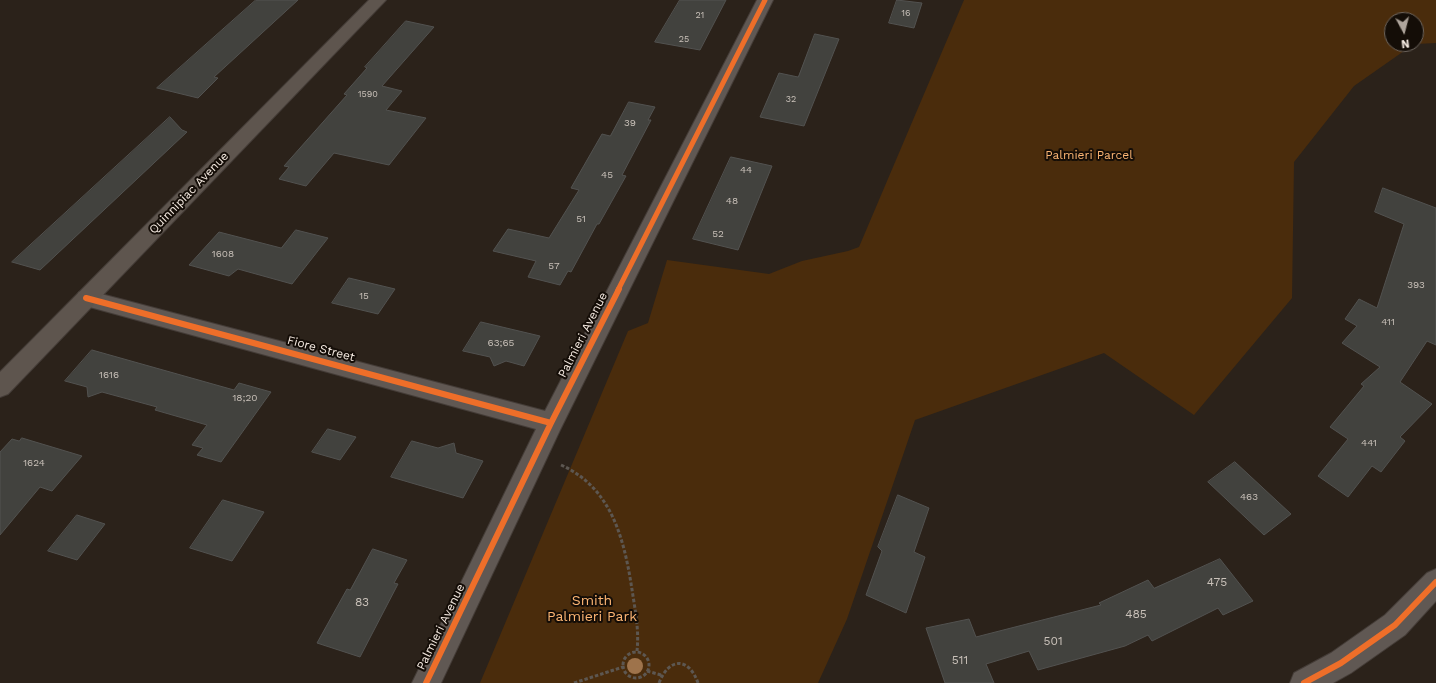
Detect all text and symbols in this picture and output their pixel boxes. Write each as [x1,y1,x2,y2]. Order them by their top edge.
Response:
house number: 16 [902,8,910,18]
house number: 21 [696,10,704,20]
north arrow [1384,12,1424,52]
house number: 25 [679,34,689,44]
text: N [1401,36,1410,50]
house number: 1590 [358,89,378,99]
house number: 32 [786,94,796,104]
house number: 39 [624,117,636,129]
park label: Palmieri Parcel [1045,148,1133,162]
street label: Quinnipiac Avenue [146,149,232,237]
house number: 44 [740,164,752,176]
house number: 45 [601,169,613,181]
house number: 48 [726,195,738,207]
house number: 51 [576,213,586,225]
house number: 52 [712,228,724,240]
house number: 1608 [212,248,234,260]
house number: 57 [548,260,560,272]
house number: 393 [1407,279,1425,291]
house number: 15 [359,290,369,302]
street label: Palmieri Avenue [555,290,611,380]
house number: 411 [1381,316,1395,328]
street label: Fiore Street [286,333,356,365]
house number: 63;65 [488,337,514,349]
house number: 1616 [99,369,119,381]
house number: 18;20 [232,392,258,404]
house number: 441 [1361,437,1377,449]
house number: 1624 [23,457,45,469]
house number: 463 [1240,491,1258,503]
house number: 475 [1207,575,1227,589]
street label: Palmieri Avenue [414,582,468,672]
park label: Smith Palmieri Park [547,593,637,626]
house number: 83 [355,595,369,609]
house number: 485 [1125,607,1147,621]
house number: 501 [1043,634,1063,648]
house number: 511 [952,653,968,667]

